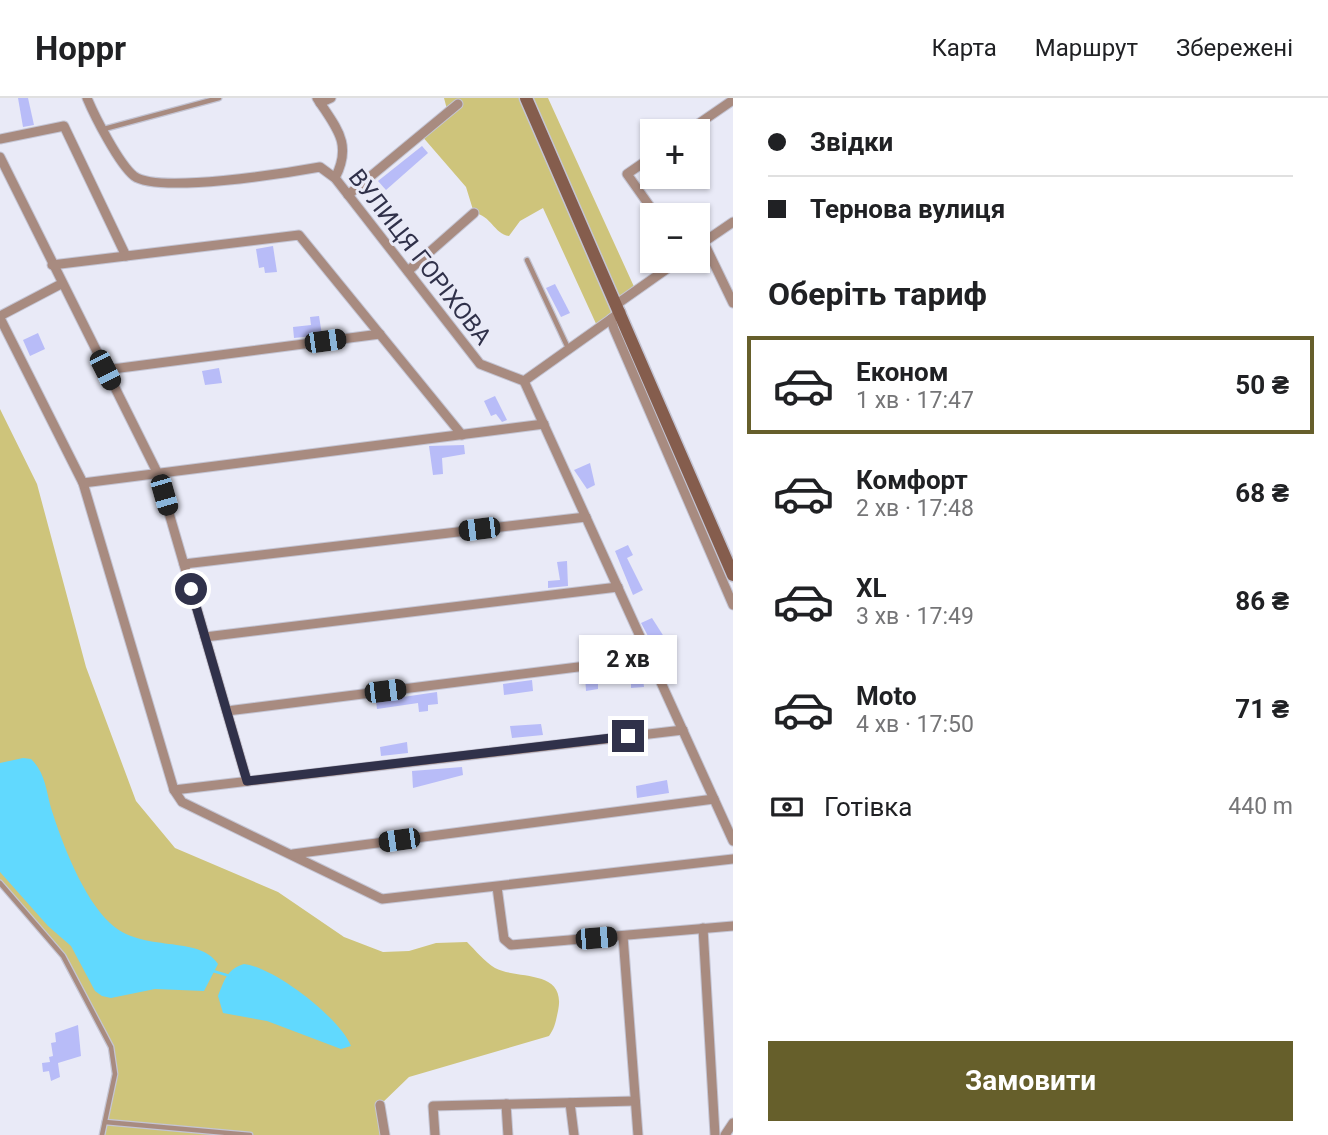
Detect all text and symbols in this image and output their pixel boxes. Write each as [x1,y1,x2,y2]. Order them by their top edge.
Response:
text: Hoppr [35,29,126,68]
text: Карта [931,34,997,62]
text: Маршрут [1035,34,1138,62]
text: Збережені [1176,34,1293,62]
map controls [640,119,710,273]
button: + [640,119,710,189]
text: Звідки [810,127,893,157]
street label: ВУЛИЦЯ ГОРІХОВА [343,164,497,351]
text: Тернова вулиця [810,194,1005,224]
button: − [640,203,710,273]
text: Оберіть тариф [768,275,987,313]
car [303,328,348,354]
car [87,347,124,393]
icon: car [772,354,835,417]
text: Економ [856,357,948,387]
text: 50 ₴ [1235,370,1289,400]
text: 1 хв · 17:47 [856,387,974,414]
icon: car [772,462,835,525]
text: Комфорт [856,465,968,495]
car [149,472,180,518]
text: 68 ₴ [1235,478,1289,508]
text: 2 хв · 17:48 [856,495,974,522]
car [457,516,502,542]
icon: car [772,570,835,633]
route start [175,573,207,605]
text: XL [856,573,887,603]
text: 86 ₴ [1235,586,1289,616]
text: 3 хв · 17:49 [856,603,974,630]
callout: 2 хв [579,634,677,684]
text: 2 хв [606,646,650,673]
car [363,678,408,704]
icon: car [772,678,835,741]
text: Moto [856,681,917,711]
text: 71 ₴ [1235,694,1289,724]
text: 4 хв · 17:50 [856,711,974,738]
route end [612,720,644,752]
icon: cash [768,788,806,826]
text: Готівка [824,792,913,822]
text: 440 m [1228,793,1293,820]
car [377,827,422,853]
car [575,926,618,950]
button: Замовити [768,1041,1293,1121]

